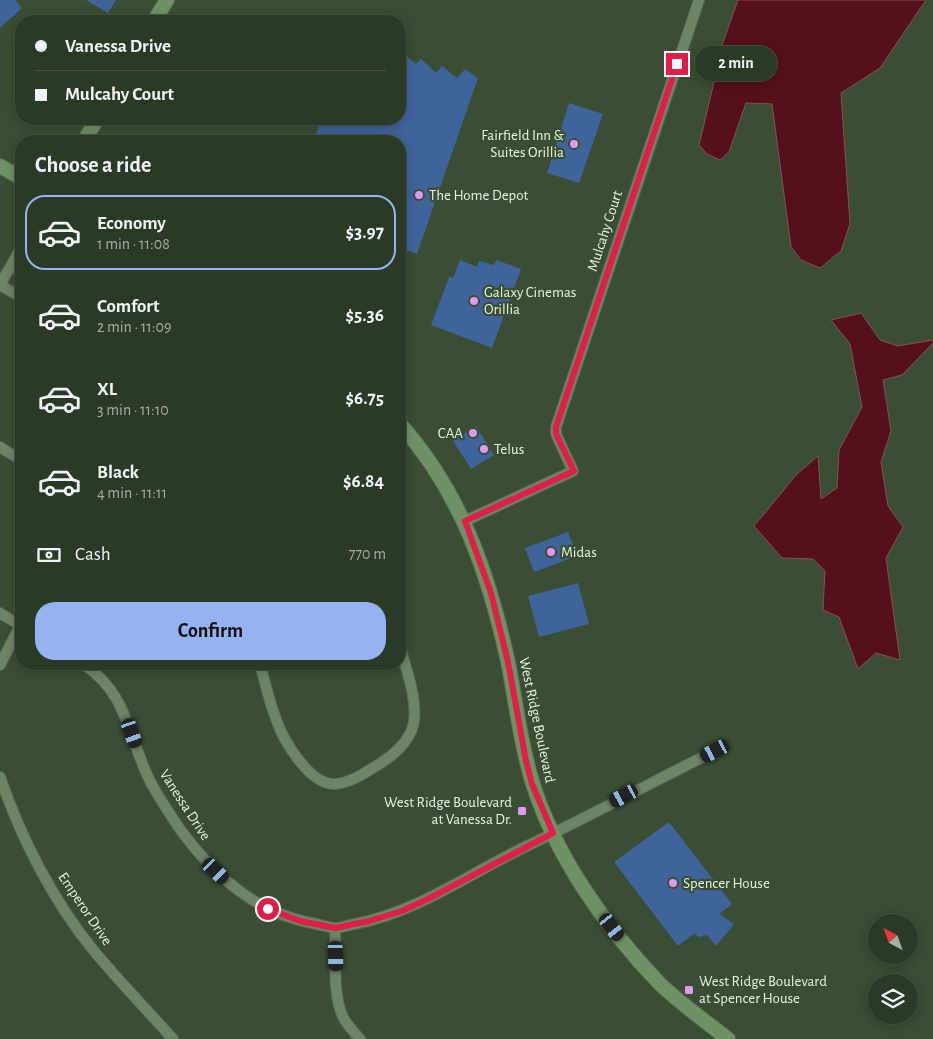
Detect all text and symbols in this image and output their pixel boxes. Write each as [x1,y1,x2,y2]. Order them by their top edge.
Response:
text: Vanessa Drive [65,37,171,56]
callout: 2 min [694,46,777,82]
route end [666,53,688,75]
text: 2 min [718,55,754,71]
text: Mulcahy Court [65,85,174,104]
place label: Fairfield Inn & Suites Orillia [481,128,565,160]
marker: Fairfield Inn & Suites Orillia [568,138,580,150]
text: Choose a ride [35,154,151,176]
place label: The Home Depot [429,188,529,203]
marker: The Home Depot [413,189,425,201]
street label: Mulcahy Court [585,189,625,273]
icon: car [37,210,82,255]
text: Economy [97,214,166,233]
text: $3.97 [346,223,384,242]
text: 1 min · 11:08 [97,236,170,252]
place label: Galaxy Cinemas Orillia [484,285,576,317]
icon: car [37,293,82,338]
marker: Galaxy Cinemas Orillia [468,295,480,307]
text: Comfort [97,297,159,316]
text: $5.36 [346,306,384,325]
text: 2 min · 11:09 [97,319,171,335]
icon: car [37,376,82,421]
text: XL [97,380,117,399]
text: $6.75 [346,389,384,408]
text: 3 min · 11:10 [97,402,169,418]
place label: CAA [438,426,463,441]
marker: CAA [467,427,479,439]
place label: Telus [494,442,524,457]
marker: Telus [478,443,490,455]
icon: car [37,459,82,504]
text: Black [97,463,139,482]
text: $6.84 [343,472,384,491]
text: 4 min · 11:11 [97,485,167,501]
icon: cash [35,541,63,569]
text: Cash [75,545,111,564]
place label: Midas [561,545,597,560]
text: 770 m [349,546,386,562]
marker: Midas [545,546,557,558]
button: Confirm [35,602,386,660]
street label: West Ridge Boulevard [516,656,558,784]
car [120,716,143,750]
car [698,738,731,764]
street label: Vanessa Drive [157,767,213,843]
car [607,782,640,810]
place label: West Ridge Boulevard at Vanessa Dr. [384,795,512,827]
marker: West Ridge Boulevard at Vanessa Dr. [516,805,528,817]
car [199,855,232,887]
street label: Emperor Drive [55,870,115,948]
place label: Spencer House [683,876,770,891]
marker: Spencer House [667,877,679,889]
route start [257,898,279,920]
car [596,911,627,943]
north arrow [868,914,918,964]
map controls [868,914,918,1024]
car [327,941,344,971]
place label: West Ridge Boulevard at Spencer House [699,974,827,1006]
button: layers [868,974,918,1024]
marker: West Ridge Boulevard at Spencer House [683,984,695,996]

